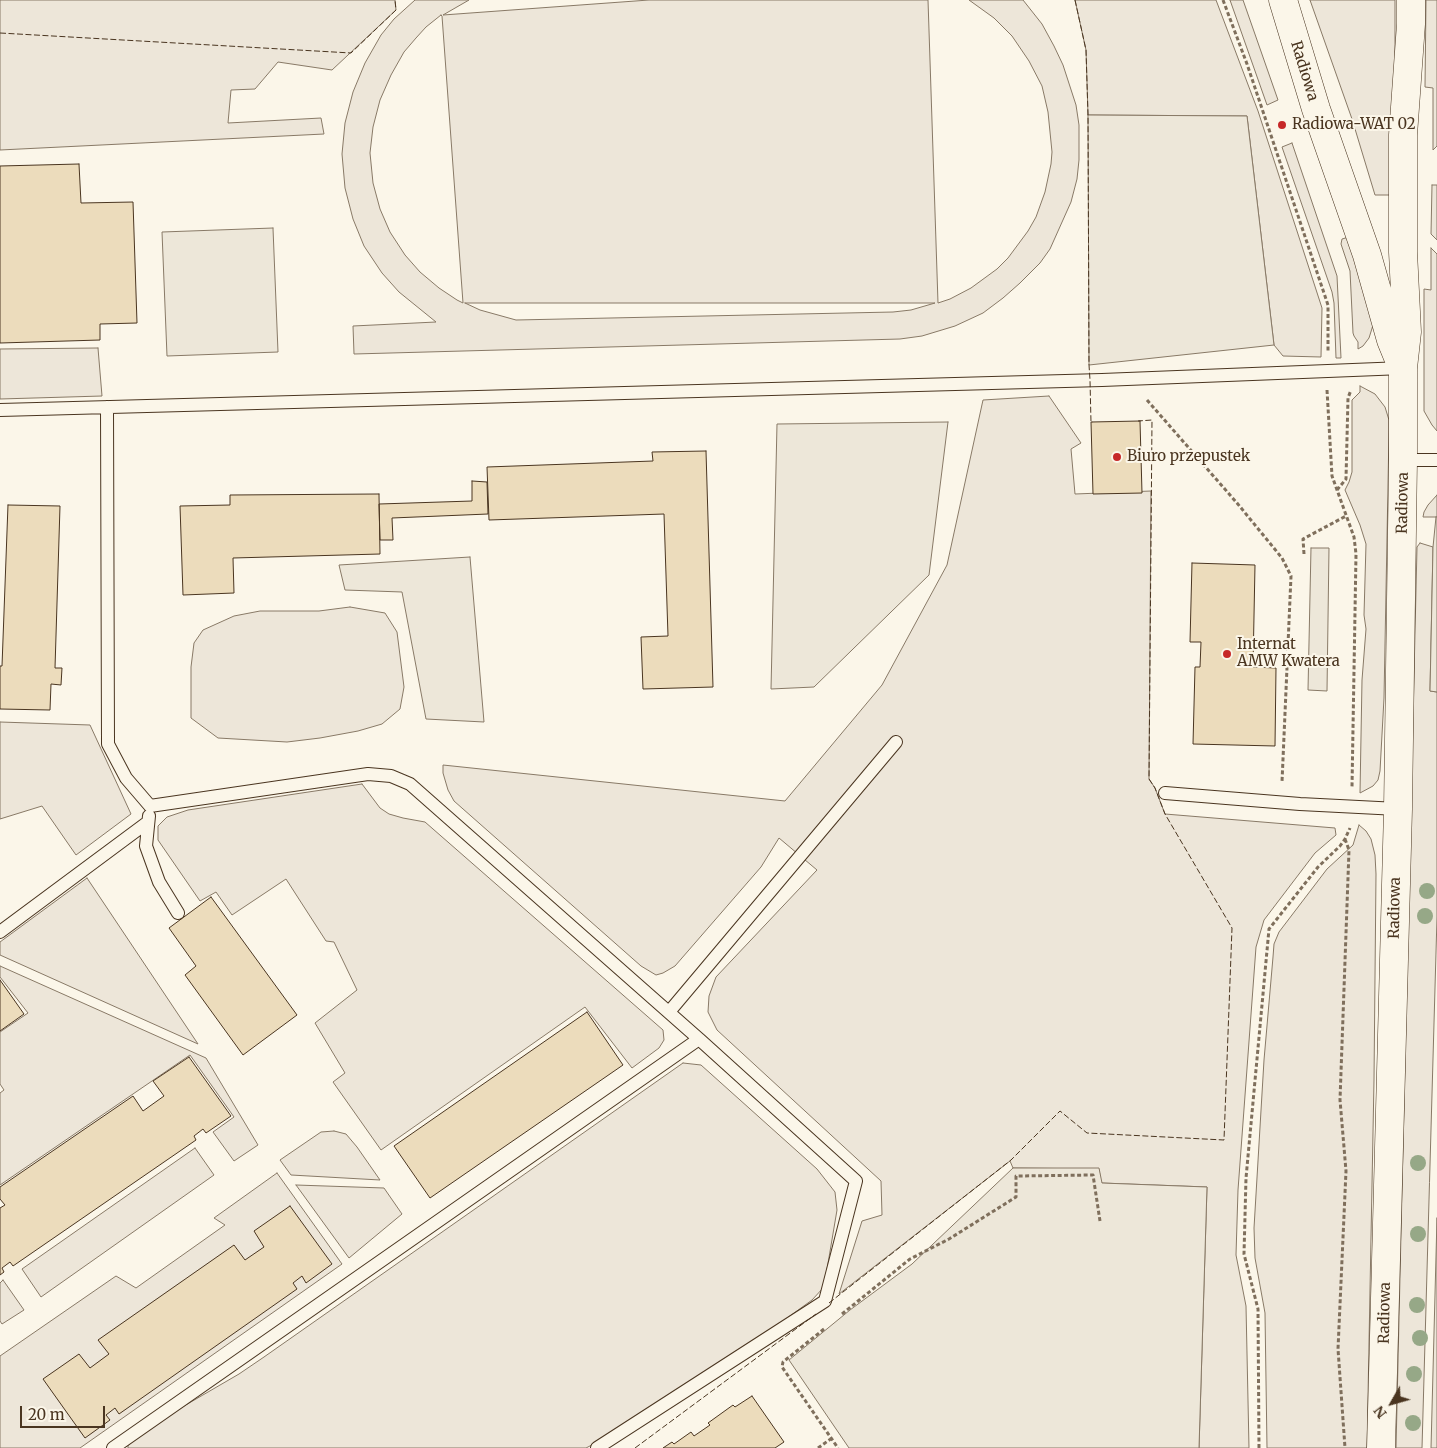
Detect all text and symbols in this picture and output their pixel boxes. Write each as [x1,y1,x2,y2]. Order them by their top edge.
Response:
street label: Radiowa [1286,39,1322,103]
place label: Radiowa-WAT 02 [1292,116,1416,134]
marker: Radiowa-WAT 02 [1276,119,1288,131]
place label: Biuro przepustek [1127,448,1250,466]
marker: Biuro przepustek [1111,451,1123,463]
street label: Radiowa [1393,472,1413,534]
place label: Internat AMW Kwatera [1237,636,1340,671]
marker: Internat AMW Kwatera [1221,648,1233,660]
street label: Radiowa [1385,877,1405,939]
street label: Radiowa [1375,1282,1395,1344]
north arrow [1367,1378,1417,1428]
scale bar [22,1396,108,1428]
text: N [1370,1402,1391,1422]
text: 20 m [28,1405,65,1424]

